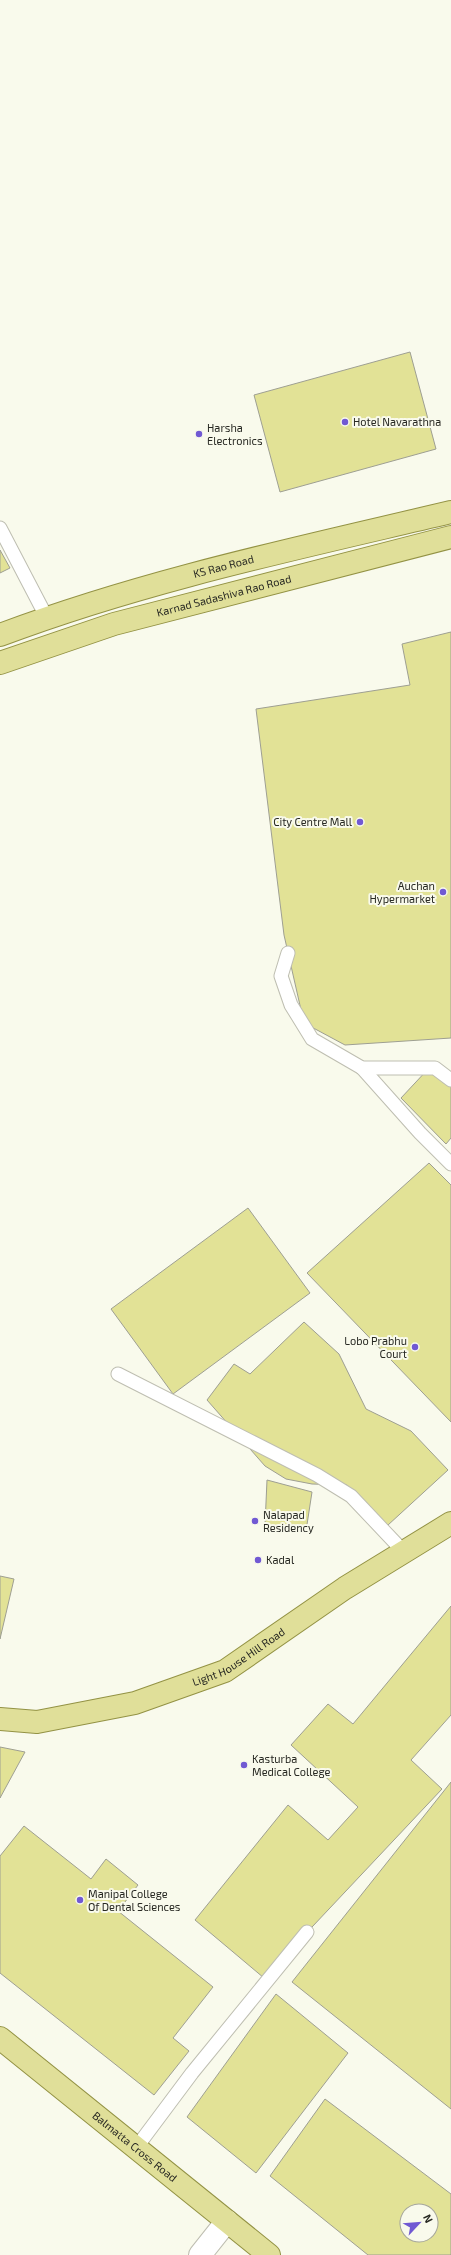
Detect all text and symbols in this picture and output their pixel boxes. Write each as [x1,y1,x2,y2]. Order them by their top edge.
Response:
place label: Hotel Navarathna [353,415,441,428]
marker: Hotel Navarathna [340,417,350,427]
place label: Harsha Electronics [207,421,263,447]
marker: Harsha Electronics [194,429,204,439]
street label: KS Rao Road [192,552,255,580]
street label: Karnad Sadashiva Rao Road [155,572,293,619]
place label: City Centre Mall [273,815,353,828]
marker: City Centre Mall [355,817,365,827]
place label: Auchan Hypermarket [370,879,435,905]
marker: Auchan Hypermarket [438,887,448,897]
place label: Lobo Prabhu Court [344,1334,407,1360]
marker: Lobo Prabhu Court [410,1342,420,1352]
place label: Nalapad Residency [263,1508,314,1534]
marker: Nalapad Residency [250,1516,260,1526]
place label: Kadal [266,1553,295,1566]
marker: Kadal [253,1555,263,1565]
street label: Light House Hill Road [190,1625,287,1688]
place label: Kasturba Medical College [252,1752,331,1778]
marker: Kasturba Medical College [239,1760,249,1770]
place label: Manipal College Of Dental Sciences [88,1887,181,1913]
marker: Manipal College Of Dental Sciences [75,1895,85,1905]
street label: Balmatta Cross Road [90,2108,180,2184]
north arrow [399,2203,439,2243]
text: N [421,2212,436,2225]

